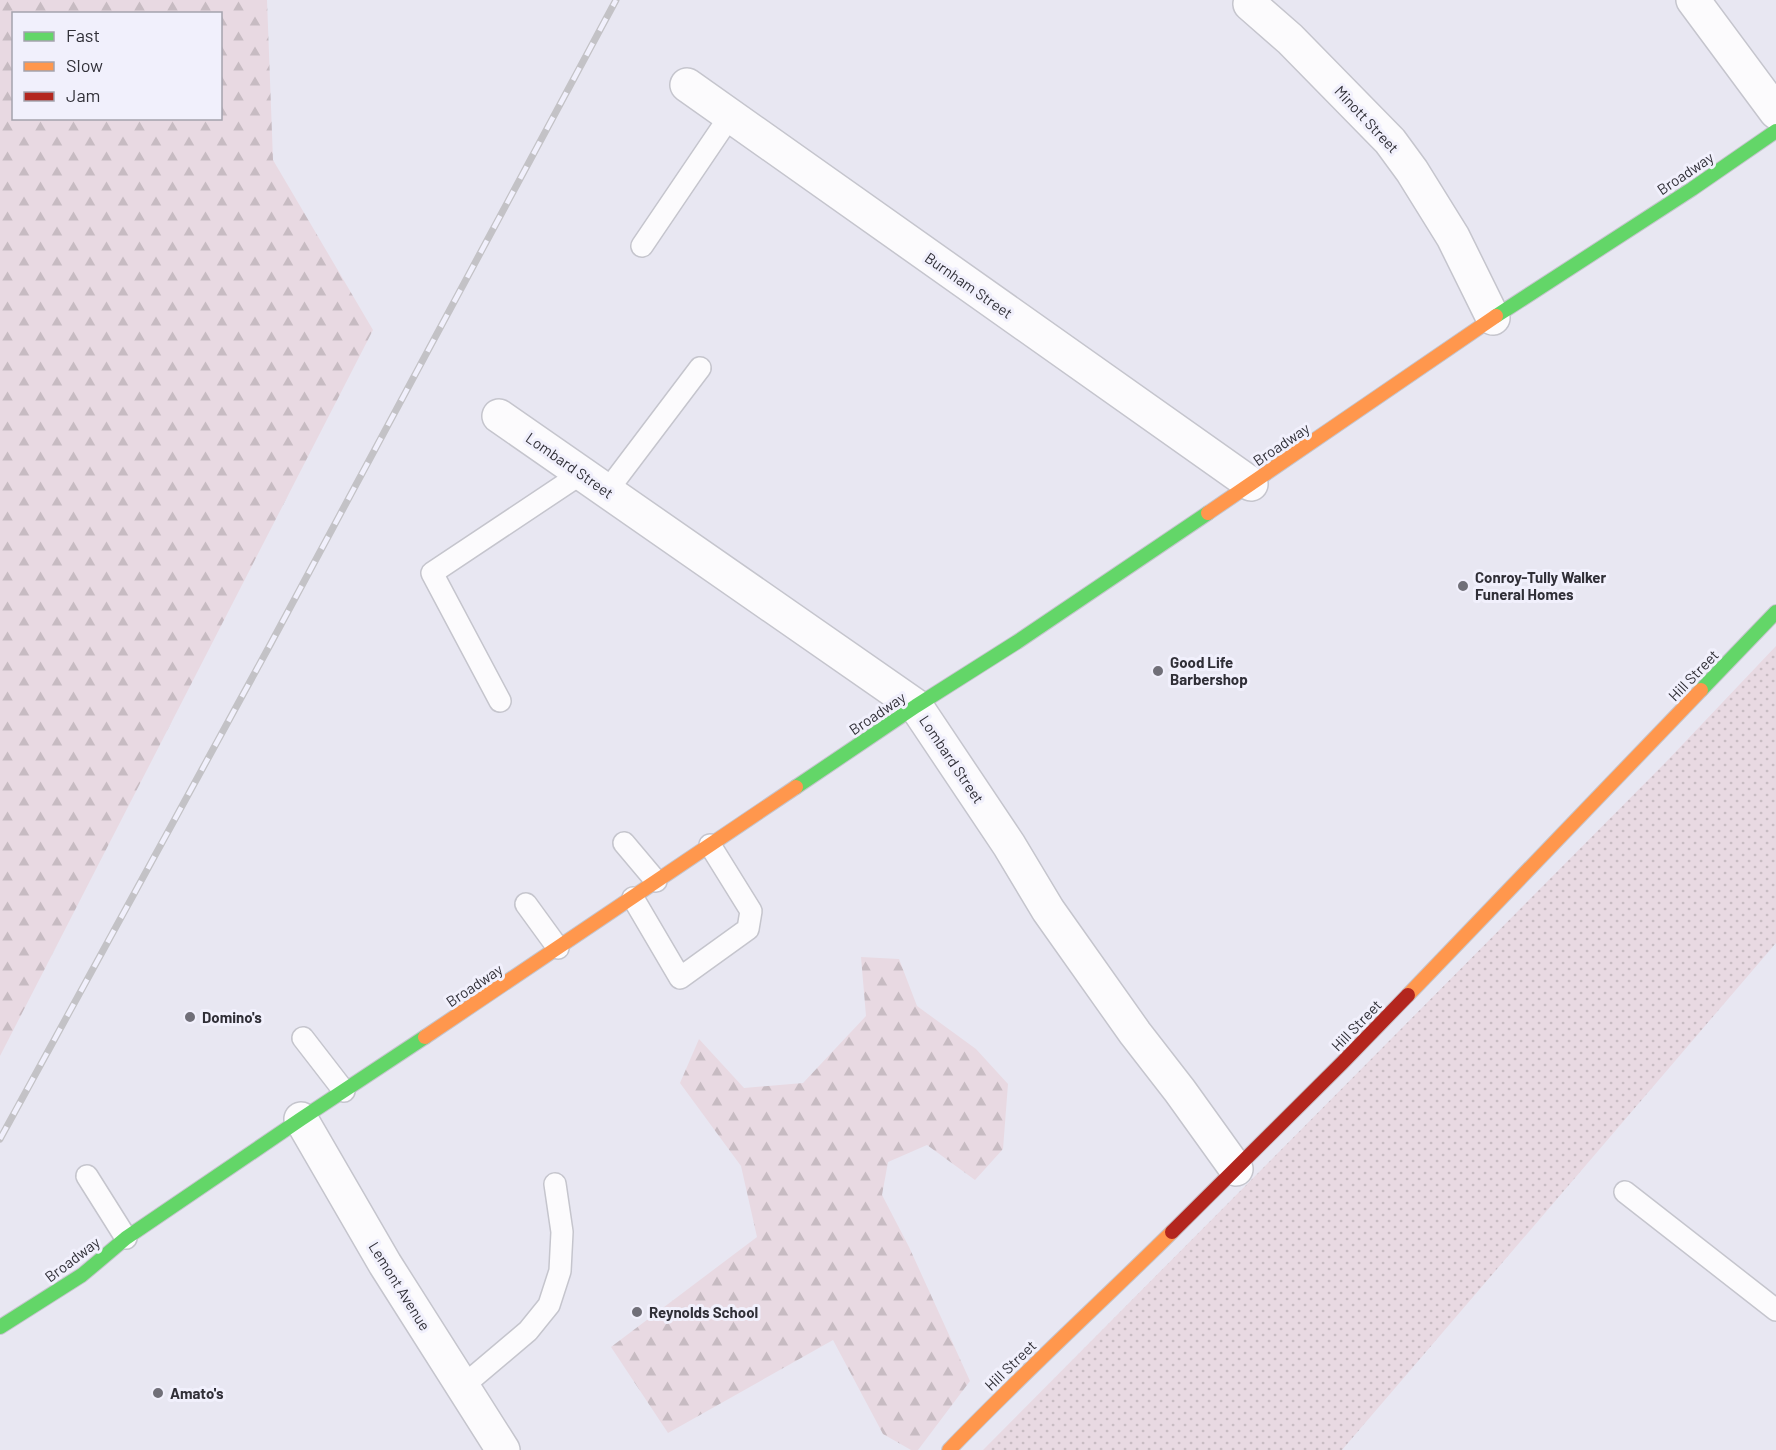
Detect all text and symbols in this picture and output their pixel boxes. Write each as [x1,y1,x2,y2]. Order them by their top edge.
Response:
legend [12,12,222,120]
text: Fast [66,24,100,46]
text: Slow [66,54,103,76]
street label: Minott Street [1331,82,1403,156]
text: Jam [66,84,100,106]
street label: Broadway [1653,148,1717,198]
street label: Burnham Street [922,248,1016,322]
street label: Broadway [1249,419,1313,469]
street label: Lombard Street [523,428,617,502]
place label: Conroy-Tully Walker Funeral Homes [1475,568,1607,603]
marker: Conroy-Tully Walker Funeral Homes [1456,579,1470,593]
street label: Hill Street [1664,646,1722,704]
place label: Good Life Barbershop [1170,653,1248,688]
marker: Good Life Barbershop [1151,664,1165,678]
street label: Broadway [845,688,909,738]
street label: Lombard Street [916,711,988,807]
street label: Broadway [442,960,506,1010]
street label: Hill Street [1327,996,1385,1054]
place label: Domino's [202,1008,262,1026]
marker: Domino's [183,1010,197,1024]
street label: Broadway [41,1233,103,1285]
street label: Lemont Avenue [366,1238,434,1334]
place label: Reynolds School [649,1303,758,1321]
marker: Reynolds School [630,1305,644,1319]
street label: Hill Street [981,1336,1039,1394]
place label: Amato's [170,1384,224,1402]
marker: Amato's [151,1386,165,1400]

